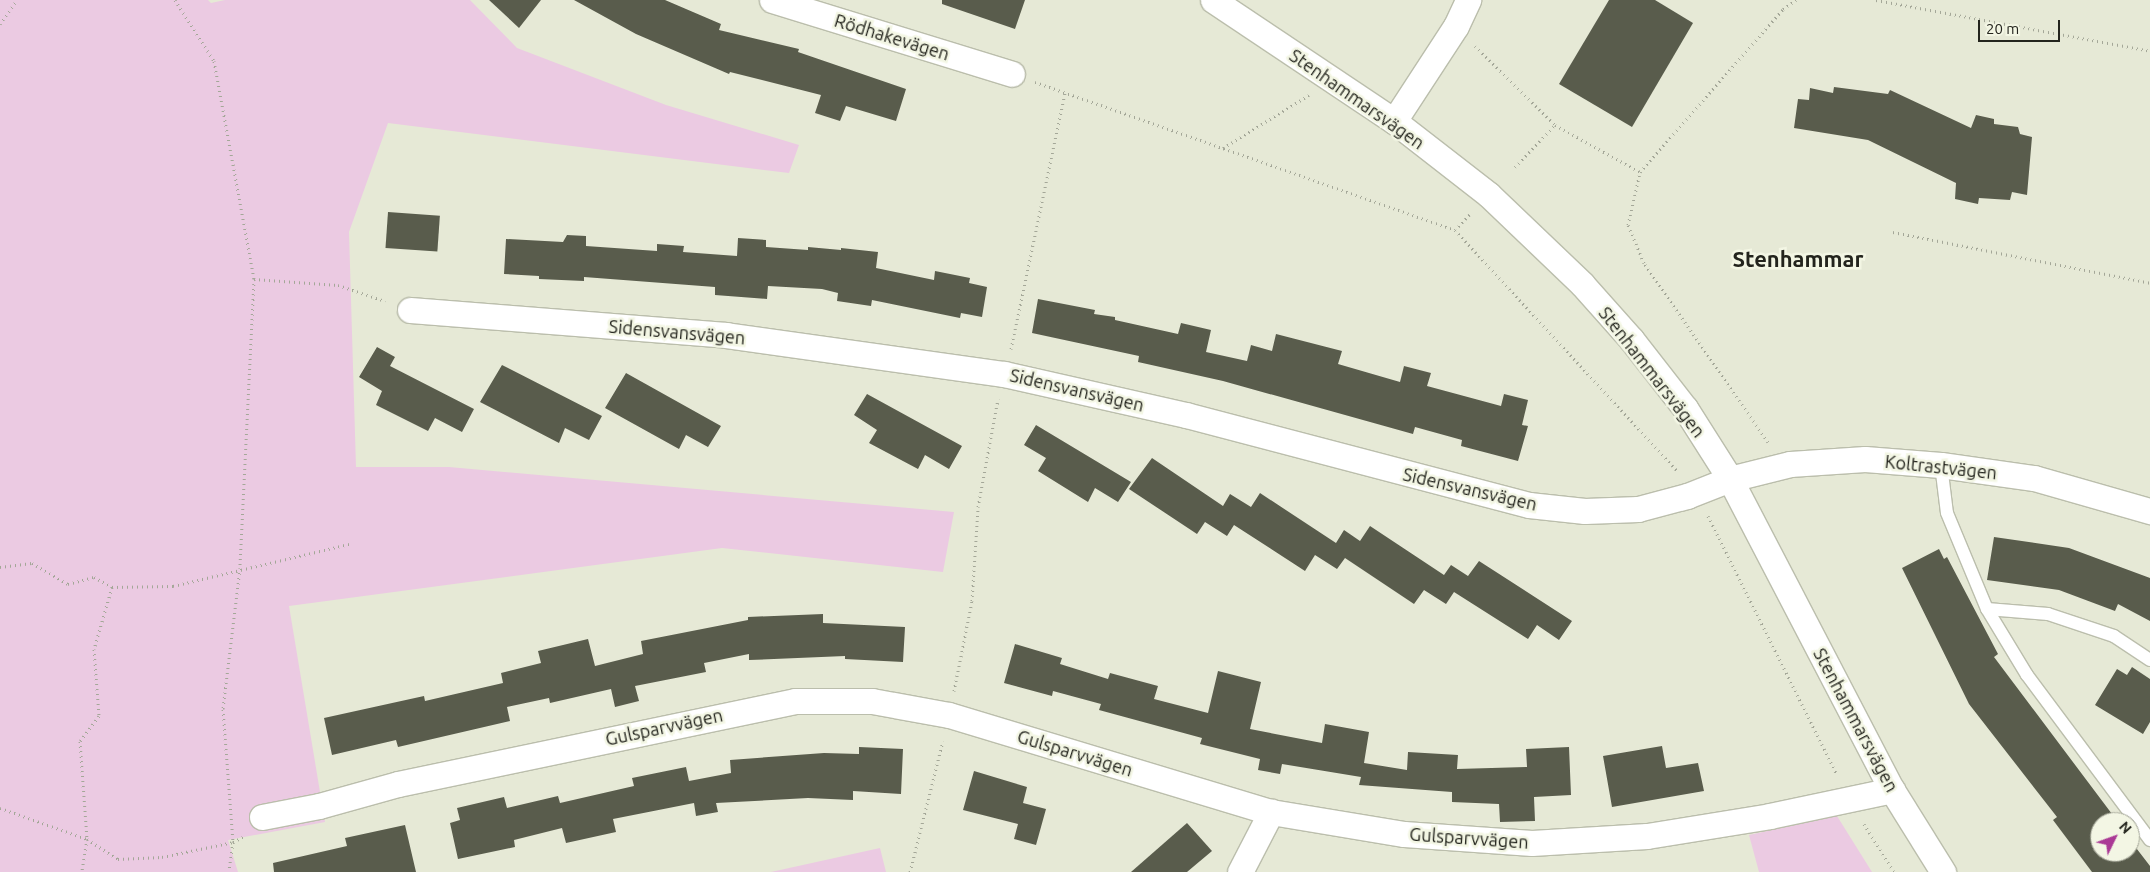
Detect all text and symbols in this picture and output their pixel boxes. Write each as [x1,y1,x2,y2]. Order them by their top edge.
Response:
street label: Rödhakevägen [832,9,952,65]
scale bar [1980,10,2062,42]
text: 20 m [1986,20,2019,37]
street label: Stenhammarsvägen [1285,44,1429,154]
district label: Stenhammar [1733,246,1863,272]
street label: Stenhammarsvägen [1594,302,1710,442]
street label: Sidensvansvägen [608,315,746,349]
street label: Sidensvansvägen [1008,364,1146,416]
street label: Koltrastvägen [1884,450,1998,484]
street label: Sidensvansvägen [1401,463,1539,515]
street label: Stenhammarsvägen [1809,644,1903,796]
street label: Gulsparvvägen [603,704,725,750]
street label: Gulsparvvägen [1015,725,1135,781]
north arrow [2090,812,2140,862]
text: N [2116,818,2135,837]
street label: Gulsparvvägen [1409,823,1529,853]

